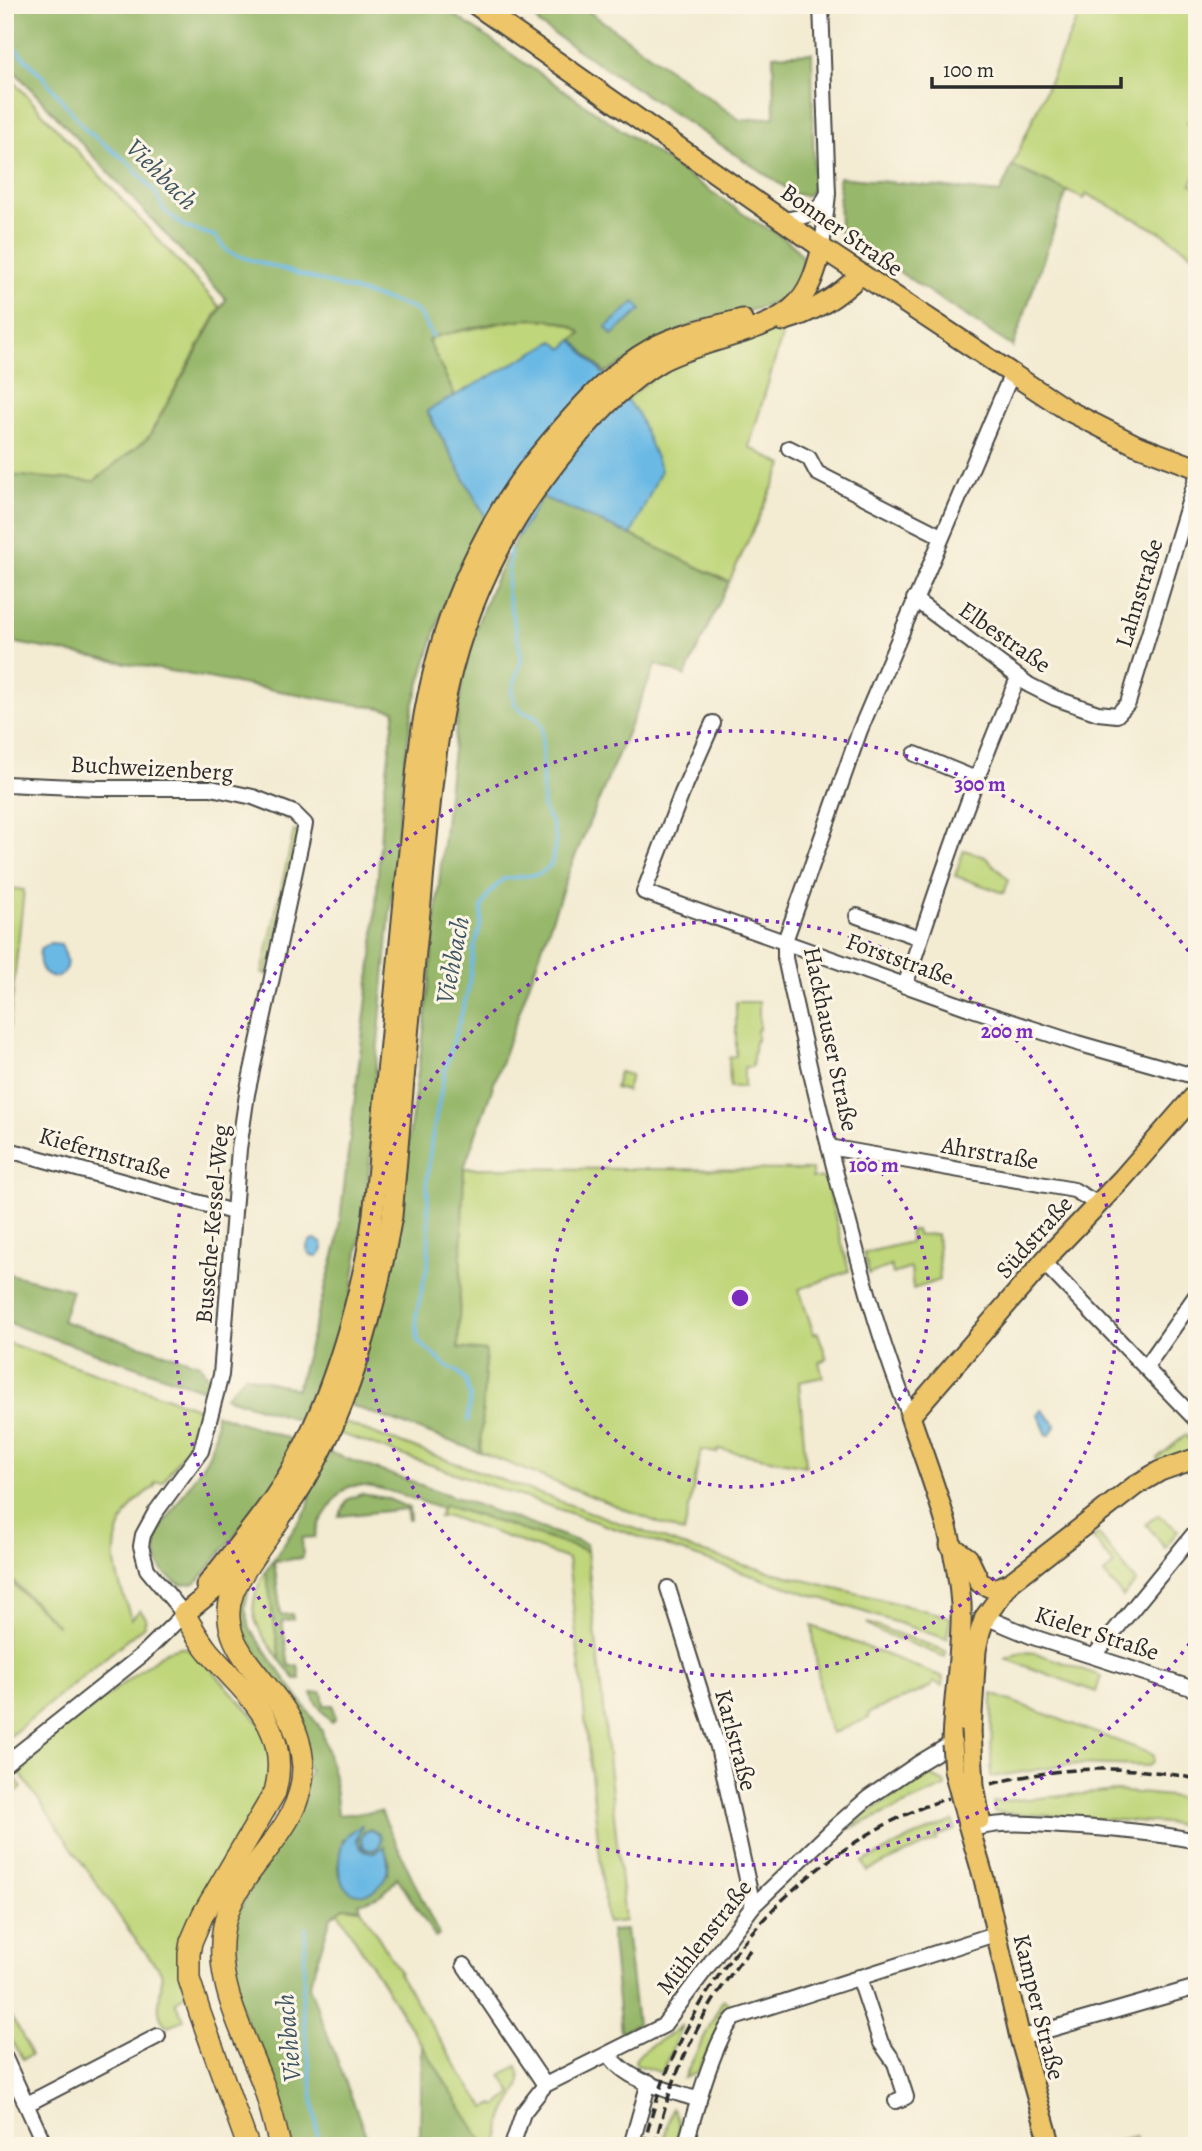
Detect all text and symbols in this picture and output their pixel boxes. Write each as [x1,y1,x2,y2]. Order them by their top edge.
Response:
scale bar [932,46,1122,90]
text: 100 m [943,56,994,84]
water label: Viehbach [118,131,205,218]
street label: Bonner Straße [774,176,910,284]
street label: Lahnstraße [1107,535,1171,651]
street label: Elbestraße [953,594,1057,680]
street label: Buchweizenberg [70,748,234,788]
text: 300 m [954,770,1006,798]
water label: Viehbach [427,913,478,1007]
street label: Forststraße [842,925,958,993]
street label: Hackhauser Straße [796,944,866,1134]
text: 200 m [981,1017,1034,1045]
street label: Kiefernstraße [35,1119,175,1187]
street label: Bussche-Kessel-Weg [187,1123,237,1325]
street label: Ahrstraße [938,1129,1041,1177]
text: 100 m [849,1151,899,1179]
street label: Südstraße [988,1189,1080,1285]
centre of rings [728,1286,752,1310]
street label: Kieler Straße [1031,1598,1163,1668]
street label: Karlstraße [707,1686,765,1794]
street label: Mühlenstraße [649,1873,759,2001]
street label: Kamper Straße [1005,1931,1073,2083]
water label: Viehbach [267,1992,310,2084]

